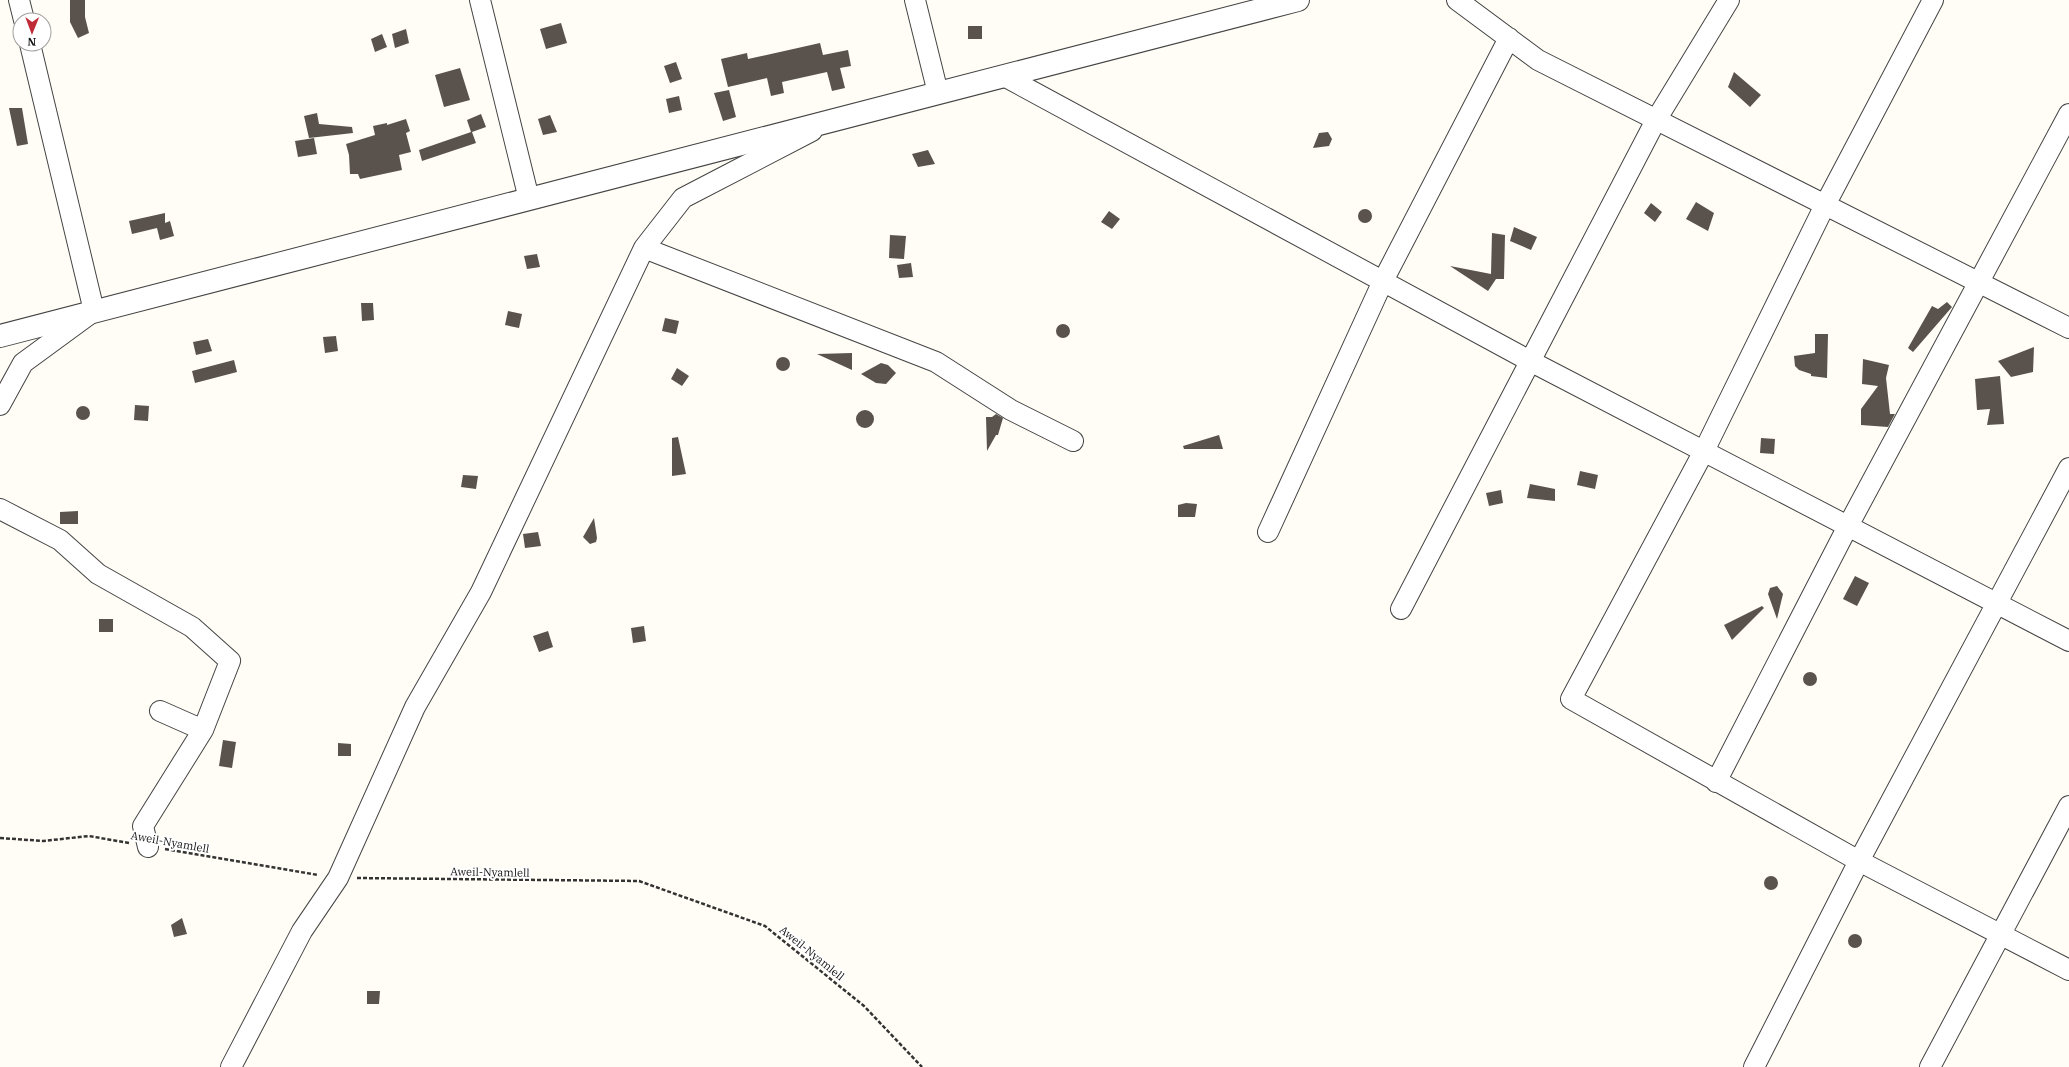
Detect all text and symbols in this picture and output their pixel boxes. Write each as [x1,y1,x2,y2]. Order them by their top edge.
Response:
north arrow [12,12,52,52]
text: N [27,35,36,49]
street label: Aweil-Nyamlell [130,828,210,856]
street label: Aweil-Nyamlell [450,864,530,880]
street label: Aweil-Nyamlell [777,923,847,983]

